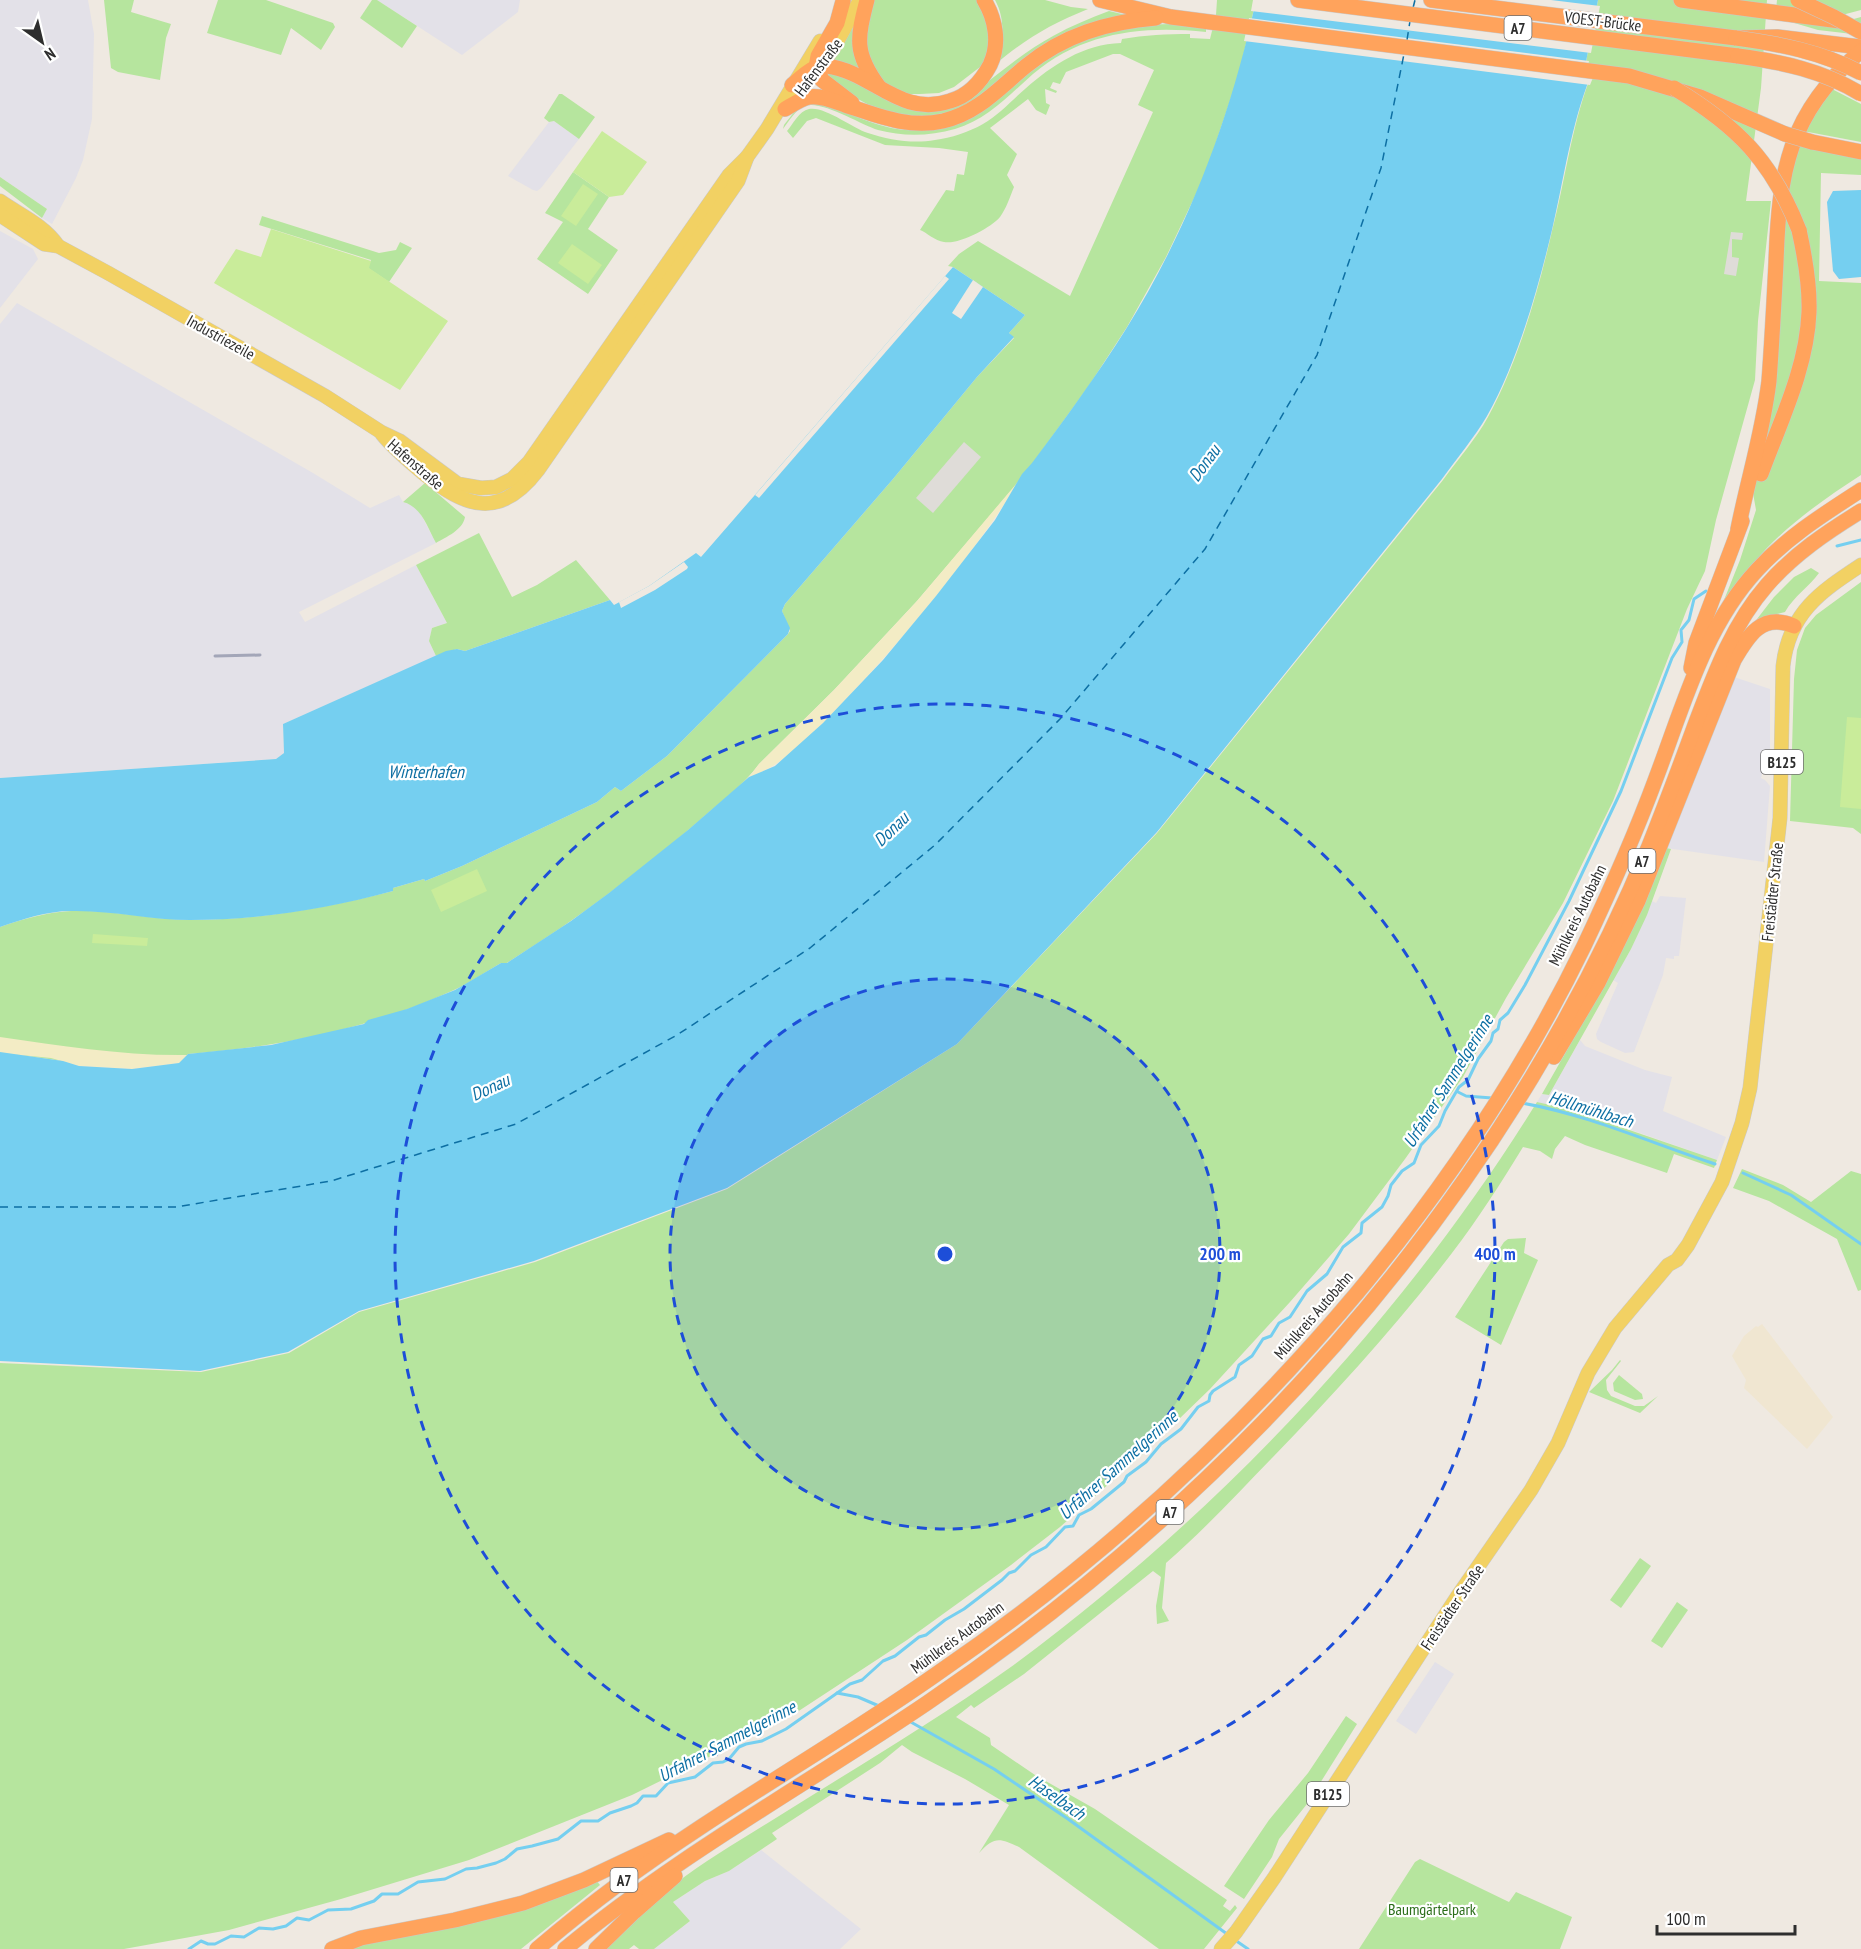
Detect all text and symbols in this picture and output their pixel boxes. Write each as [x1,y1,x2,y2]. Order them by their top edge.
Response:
street label: VOEST-Brücke [1563,6,1642,36]
north arrow [12,12,72,72]
road number: A7 [1504,16,1532,40]
street label: Hafenstraße [790,34,846,100]
text: N [41,44,60,65]
street label: Industriezeile [183,310,259,364]
street label: Hafenstraße [384,434,448,494]
water label: Donau [1183,439,1226,486]
road number: B125 [1761,750,1803,774]
water label: Winterhafen [388,760,465,783]
water label: Donau [869,806,914,851]
street label: Freistädter Straße [1757,842,1787,942]
road number: A7 [1628,849,1656,873]
street label: Mühlkreis Autobahn [1544,861,1610,969]
water label: Urfahrer Sammelgerinne [1398,1009,1499,1152]
water label: Donau [467,1068,514,1106]
water label: Höllmühlbach [1546,1085,1637,1133]
text: 200 m [1199,1242,1241,1265]
text: 400 m [1474,1242,1516,1265]
centre of rings [935,1244,955,1264]
street label: Mühlkreis Autobahn [1269,1267,1357,1363]
water label: Urfahrer Sammelgerinne [1054,1404,1183,1525]
road number: A7 [1156,1500,1184,1524]
street label: Freistädter Straße [1416,1560,1488,1654]
street label: Mühlkreis Autobahn [907,1597,1007,1677]
water label: Urfahrer Sammelgerinne [654,1694,801,1787]
water label: Haselbach [1024,1769,1091,1825]
road number: B125 [1307,1782,1349,1806]
road number: A7 [610,1868,638,1892]
scale bar [1657,1898,1795,1936]
park label: Baumgärtelpark [1388,1899,1477,1919]
text: 100 m [1666,1907,1706,1930]

